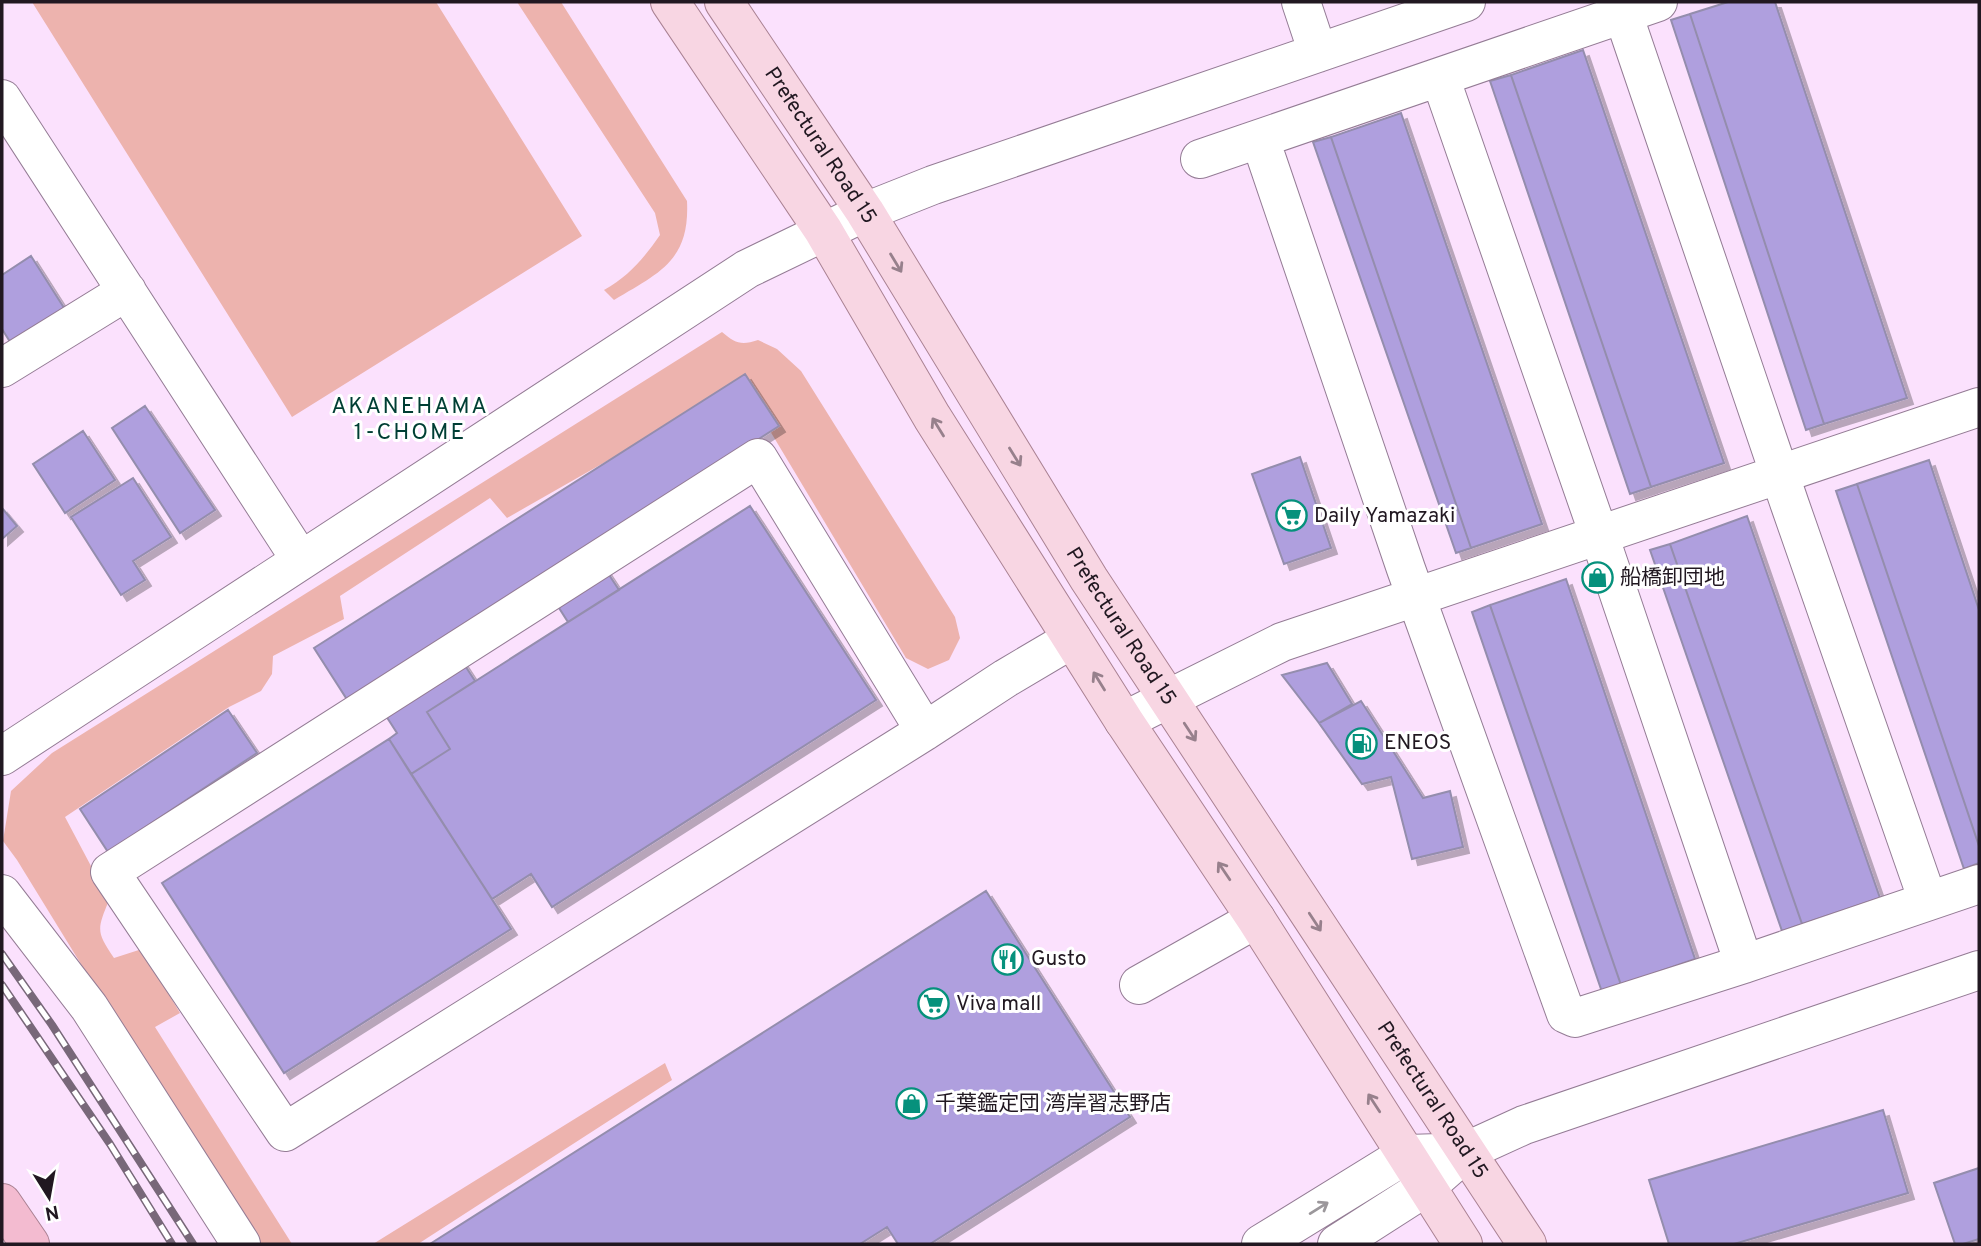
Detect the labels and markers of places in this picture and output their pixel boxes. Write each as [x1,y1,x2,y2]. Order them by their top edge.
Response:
supermarket icon: Daily Yamazaki [1274,499,1308,533]
place label: Daily Yamazaki [1314,503,1455,530]
shop icon: 船橋卸団地 [1580,561,1614,595]
place label: 船橋卸団地 [1620,565,1725,592]
fuel station icon: ENEOS [1344,726,1378,760]
place label: ENEOS [1384,730,1451,757]
restaurant icon: Gusto [991,942,1025,976]
place label: Gusto [1031,946,1086,973]
supermarket icon: Viva mall [916,987,950,1021]
place label: Viva mall [956,991,1041,1018]
shop icon: 千葉鑑定団 湾岸習志野店 [895,1087,929,1121]
place label: 千葉鑑定団 湾岸習志野店 [935,1091,1171,1118]

